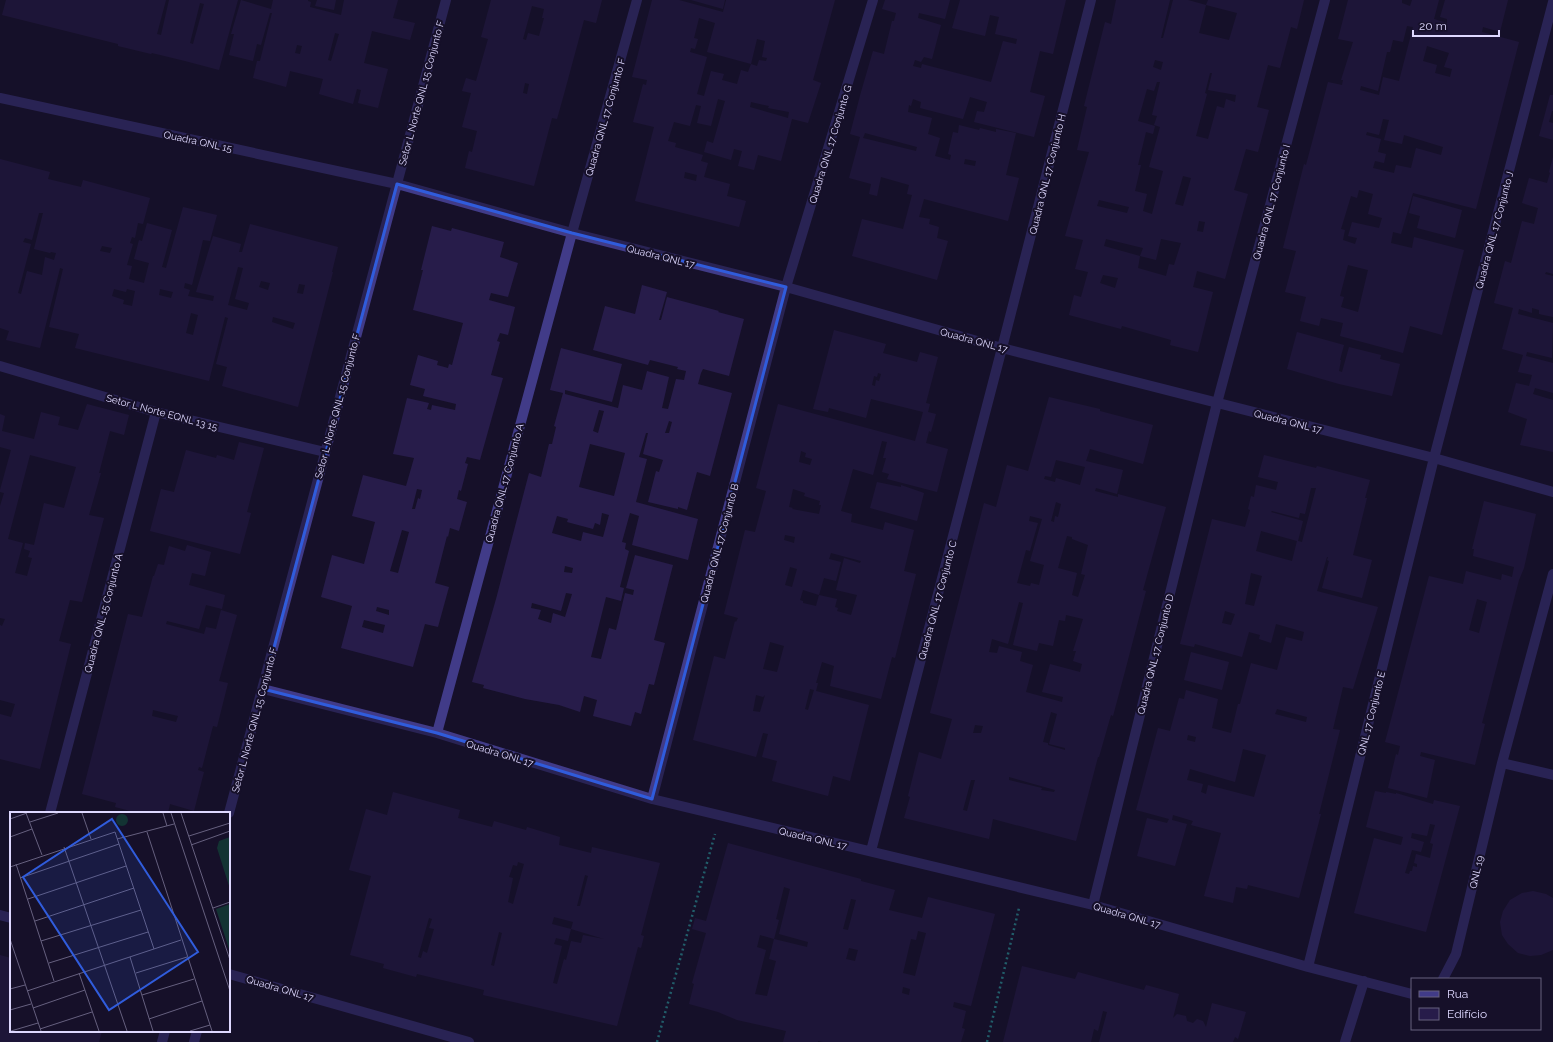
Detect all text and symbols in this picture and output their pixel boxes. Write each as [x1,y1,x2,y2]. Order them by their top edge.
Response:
scale bar [1413,12,1499,38]
street label: Setor L Norte QNL 15 Conjunto F [397,19,446,167]
text: 20 m [1419,19,1447,33]
street label: Quadra QNL 17 Conjunto F [583,57,628,177]
street label: Quadra QNL 17 Conjunto G [807,83,854,205]
street label: Quadra QNL 17 Conjunto H [1027,113,1068,236]
street label: Quadra QNL 15 [163,129,234,154]
street label: Quadra QNL 17 Conjunto I [1251,143,1292,261]
street label: Quadra QNL 17 Conjunto J [1474,170,1515,290]
street label: Quadra QNL 17 [626,243,697,270]
street label: Quadra QNL 17 [939,326,1009,355]
street label: Setor L Norte QNL 15 Conjunto F [313,332,362,480]
street label: Setor L Norte EQNL 13 15 [105,392,219,433]
street label: Quadra QNL 17 [1253,408,1324,435]
street label: Quadra QNL 17 Conjunto A [483,422,526,544]
street label: Quadra QNL 17 Conjunto B [698,482,741,604]
street label: Quadra QNL 17 Conjunto C [916,539,959,661]
street label: Quadra QNL 15 Conjunto A [82,552,125,674]
street label: Quadra QNL 17 Conjunto D [1135,593,1176,715]
street label: Setor L Norte QNL 15 Conjunto F [230,646,279,794]
street label: QNL 17 Conjunto E [1356,670,1387,756]
street label: Quadra QNL 17 [465,738,535,769]
inset map [10,812,230,1032]
street label: Quadra QNL 17 [778,825,849,852]
street label: QNL 19 [1467,854,1486,890]
street label: Quadra QNL 17 [1092,901,1162,931]
street label: Quadra QNL 17 [245,974,315,1004]
legend [1411,978,1541,1030]
text: Rua [1447,987,1468,1001]
text: Edifício [1447,1007,1487,1021]

